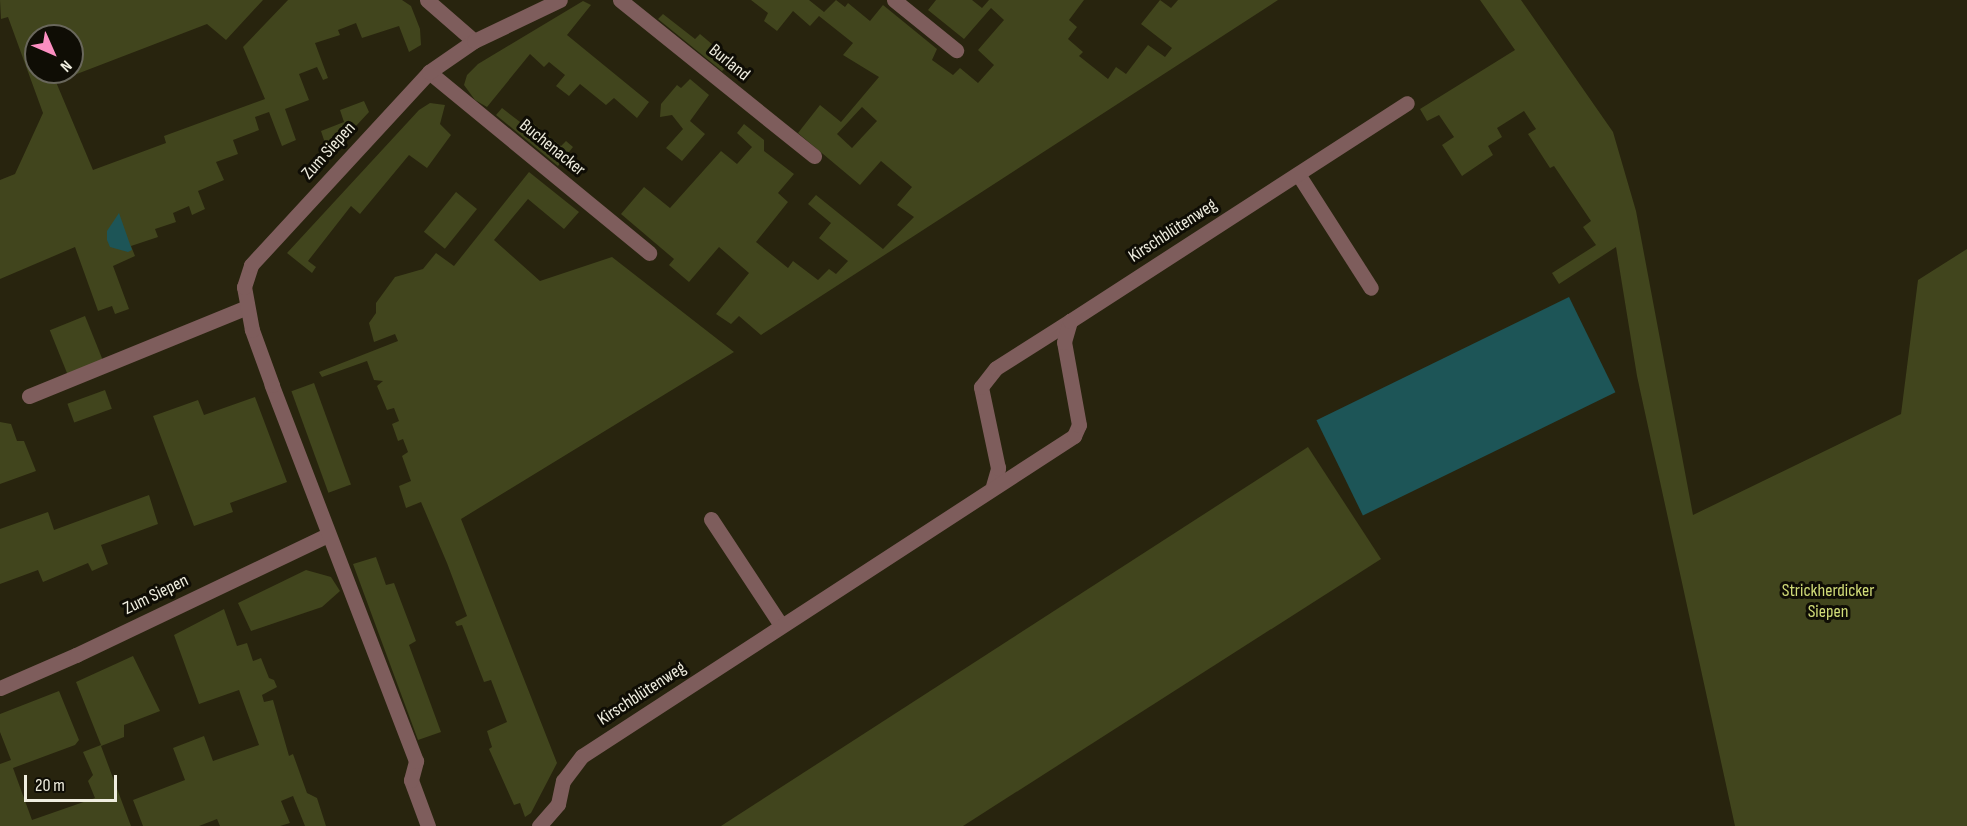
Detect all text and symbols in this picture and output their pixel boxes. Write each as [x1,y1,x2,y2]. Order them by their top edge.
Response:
north arrow [24,24,84,84]
street label: Burland [704,40,754,86]
text: N [56,56,75,75]
street label: Buchenacker [515,115,589,181]
street label: Zum Siepen [298,118,360,184]
street label: Kirschblütenweg [1125,194,1221,268]
street label: Zum Siepen [120,570,192,620]
park label: Strickherdicker Siepen [1782,581,1874,624]
street label: Kirschblütenweg [594,657,690,731]
scale bar [27,763,120,801]
text: 20 m [35,775,65,796]

